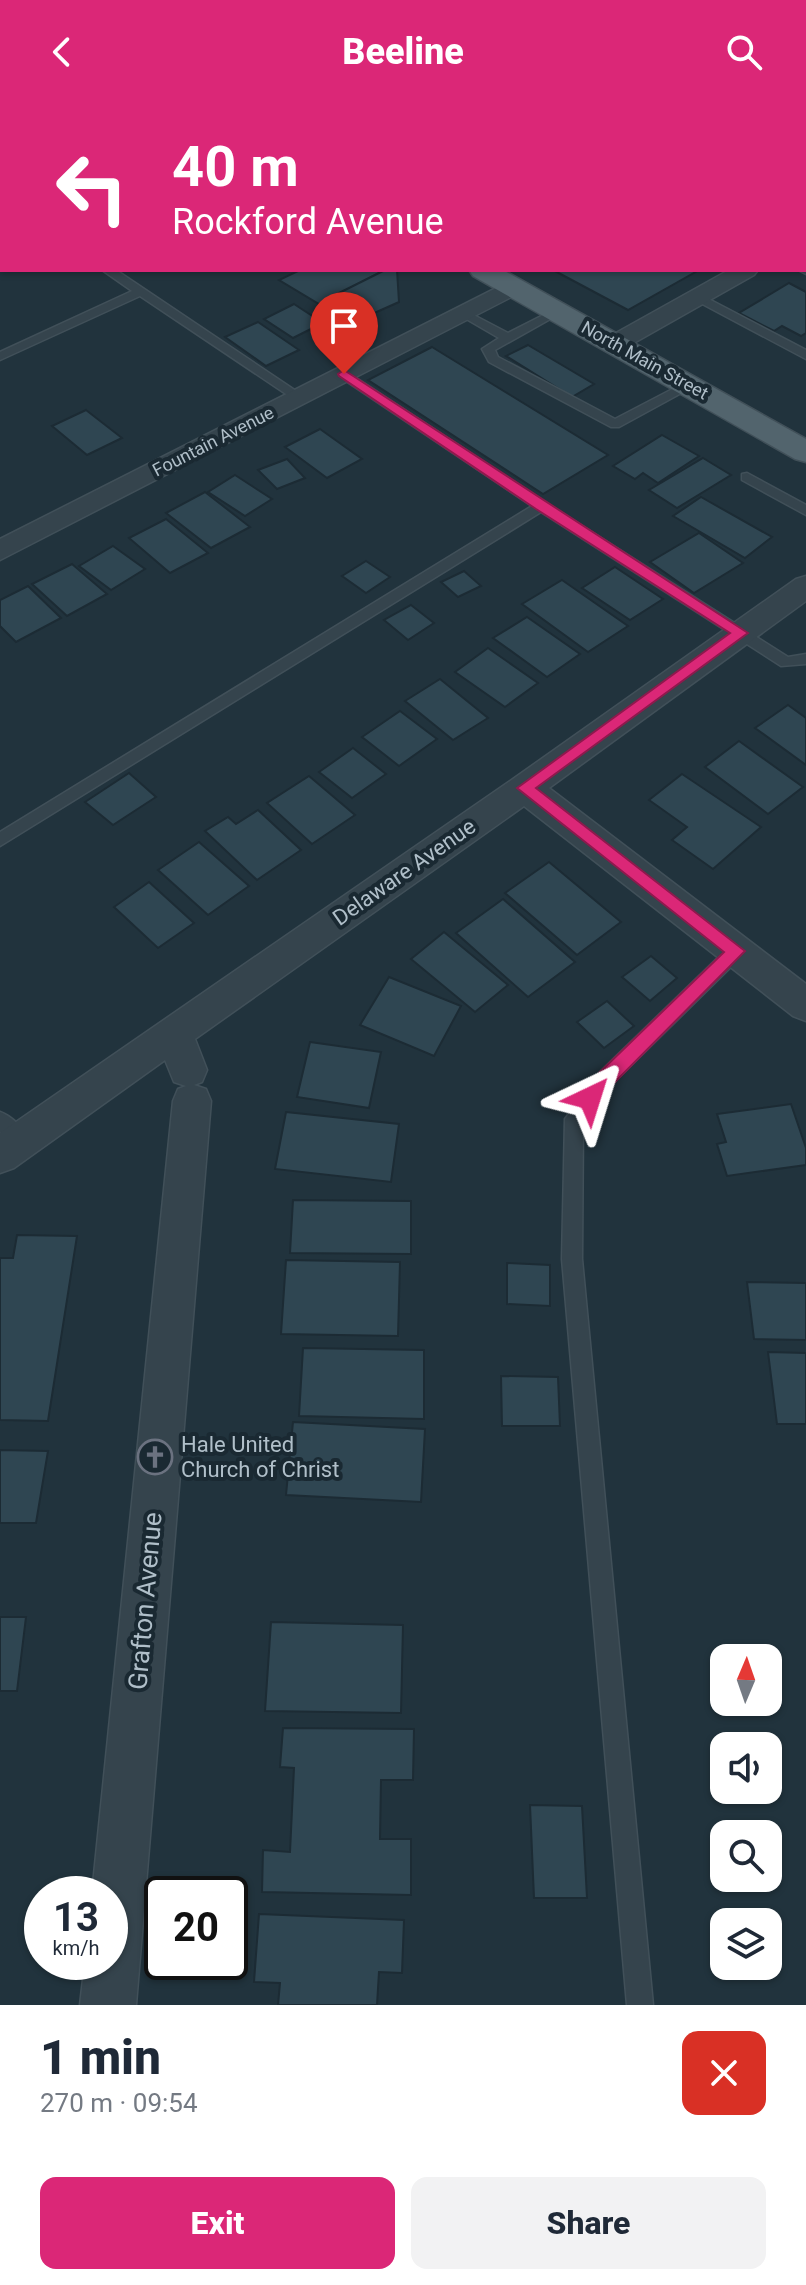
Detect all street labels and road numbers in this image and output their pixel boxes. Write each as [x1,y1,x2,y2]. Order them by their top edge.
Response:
street label: North Main Street [578,316,712,404]
street label: Fountain Avenue [149,401,277,481]
street label: Delaware Avenue [328,814,480,930]
street label: Grafton Avenue [122,1511,168,1691]

